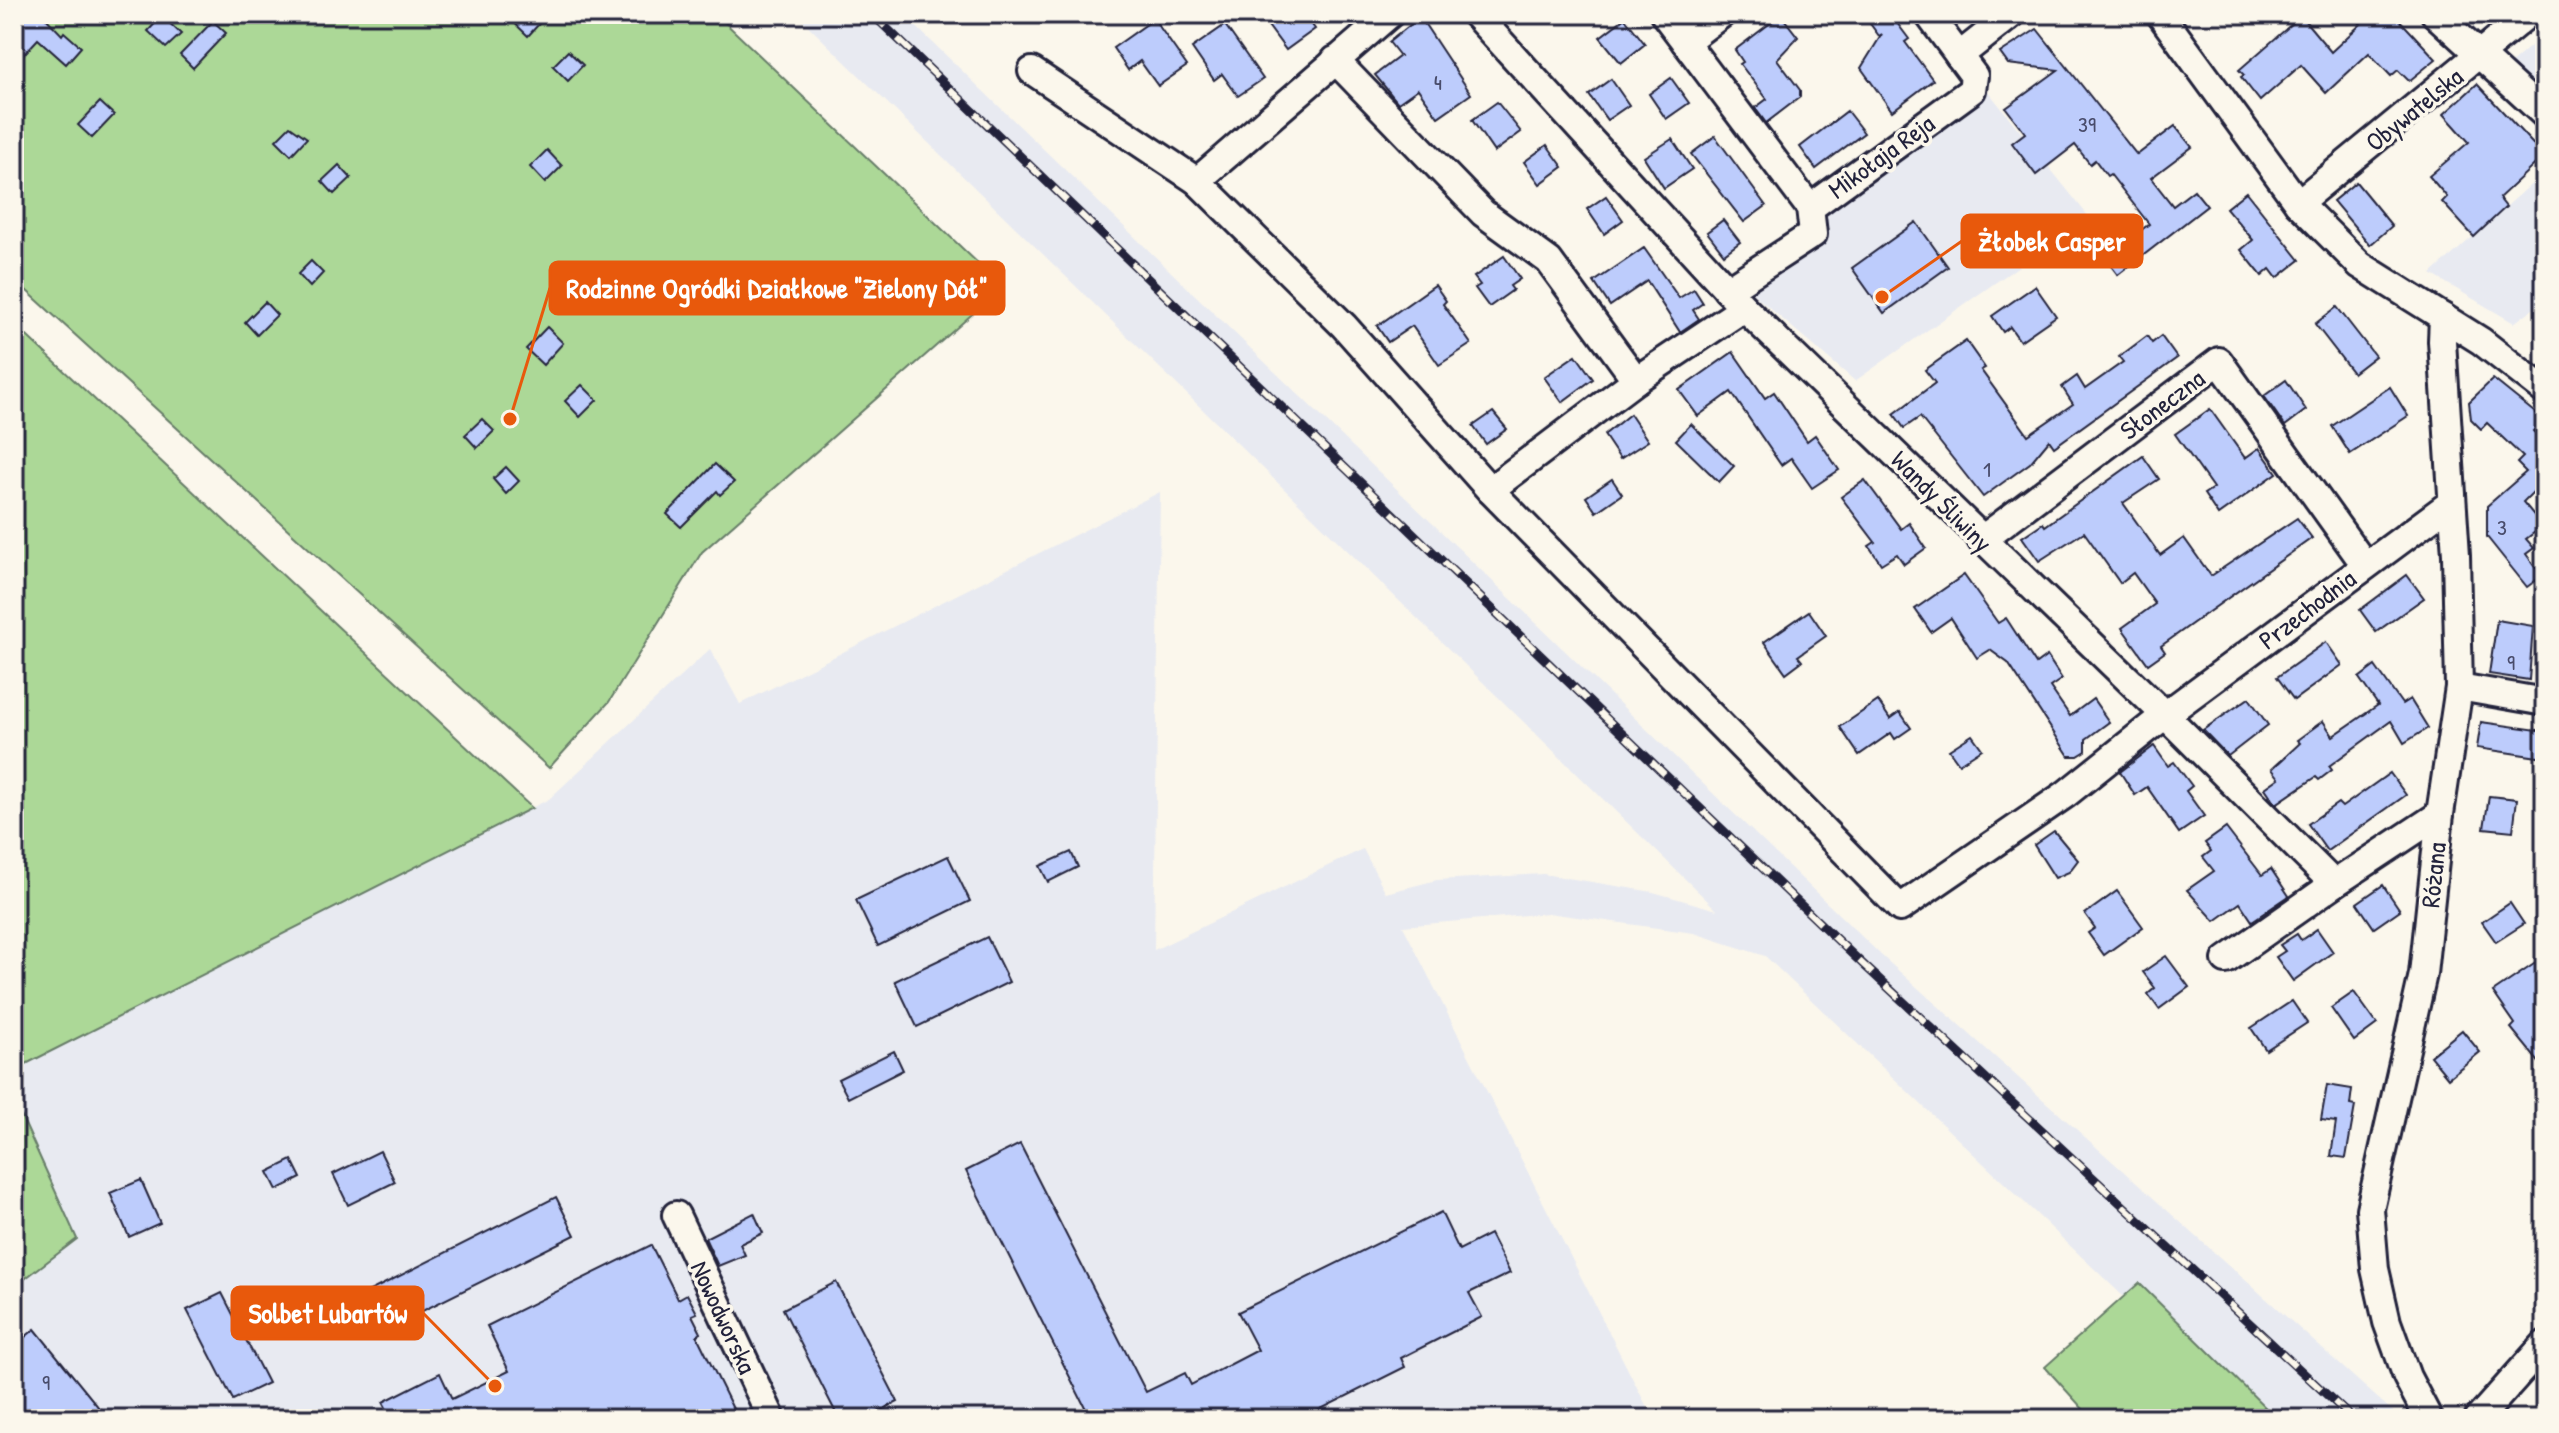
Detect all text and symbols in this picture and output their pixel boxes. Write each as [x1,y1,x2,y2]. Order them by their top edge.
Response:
street label: Obywatelska [2358,59,2470,159]
house number: 4 [1434,67,1442,97]
street label: Mikołaja Reja [1821,106,1941,206]
house number: 39 [2078,109,2096,139]
callout: Żłobek Casper [1962,215,2142,267]
text: Żłobek Casper [1978,222,2126,261]
callout: Rodzinne Ogródki Działkowe "Zielony Dół" [550,262,1004,314]
text: Rodzinne Ogródki Działkowe "Zielony Dół" [566,269,988,308]
street label: Słoneczna [2113,361,2211,447]
street label: Wandy Śliwiny [1884,443,2000,559]
house number: 1 [1983,454,1991,484]
house number: 3 [2497,512,2507,542]
street label: Przechodnia [2251,561,2363,657]
house number: 9 [2507,647,2515,677]
street label: Różana [2412,841,2454,909]
street label: Nowodworska [683,1255,765,1379]
callout: Solbet Lubartów [232,1287,423,1339]
text: Solbet Lubartów [248,1294,408,1332]
house number: 9 [42,1367,50,1397]

